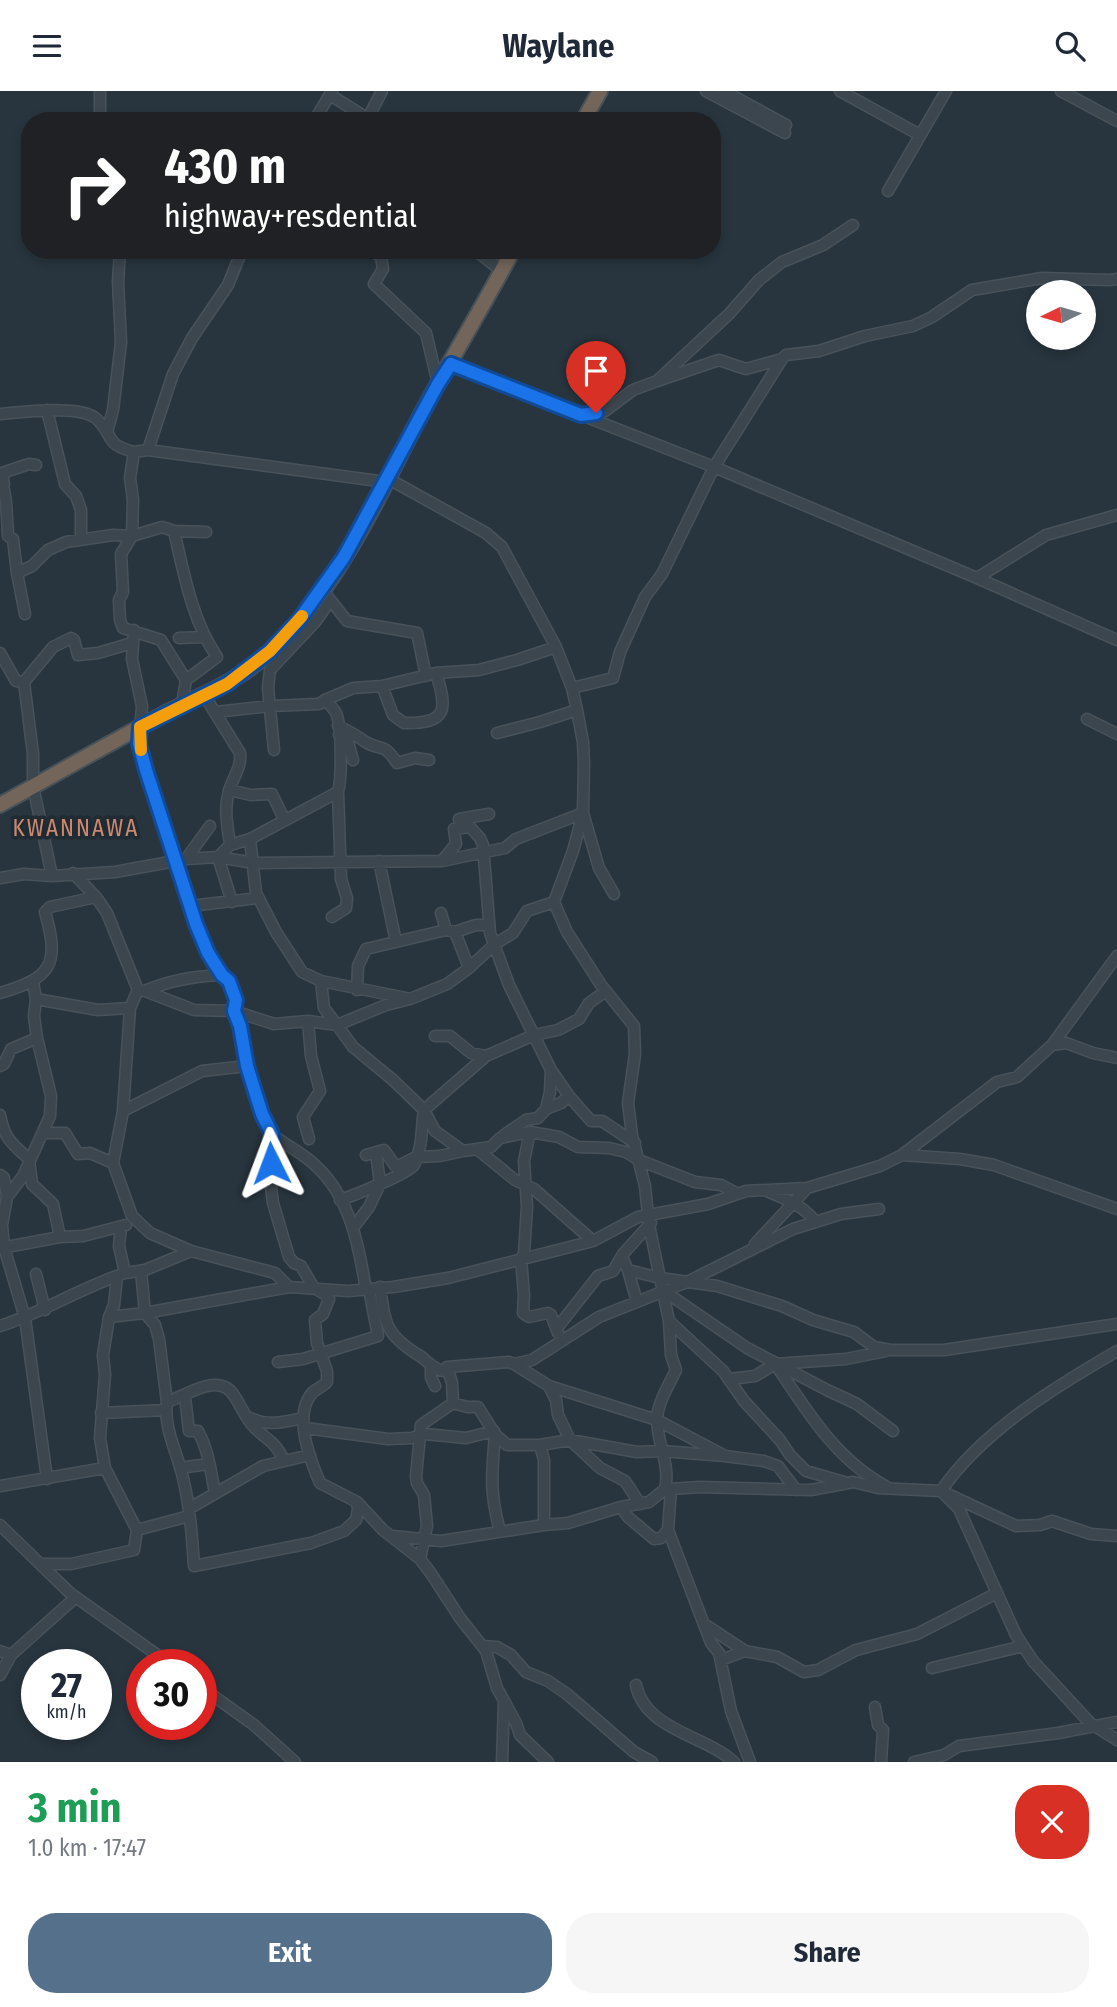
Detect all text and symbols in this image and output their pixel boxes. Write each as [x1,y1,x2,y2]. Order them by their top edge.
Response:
icon: menu [28,27,66,65]
text: Waylane [503,27,614,65]
icon: search [1051,27,1089,65]
text: 430 m [164,137,286,196]
icon: right [49,140,140,231]
text: highway+resdential [164,197,417,235]
north arrow [1026,280,1096,350]
map controls [1026,280,1096,350]
pin [566,341,626,413]
icon: arrive [577,352,615,390]
district label: KWANNAWA [13,814,139,842]
position arrow [234,1126,308,1200]
speed limit sign: 30 [126,1649,217,1740]
text: 27 [51,1664,82,1706]
text: km/h [46,1701,87,1723]
text: 3 min [28,1783,122,1833]
button: close [1015,1785,1089,1859]
text: 1.0 km · 17:47 [28,1834,146,1862]
button: Exit [28,1913,552,1993]
button: Share [566,1913,1089,1993]

